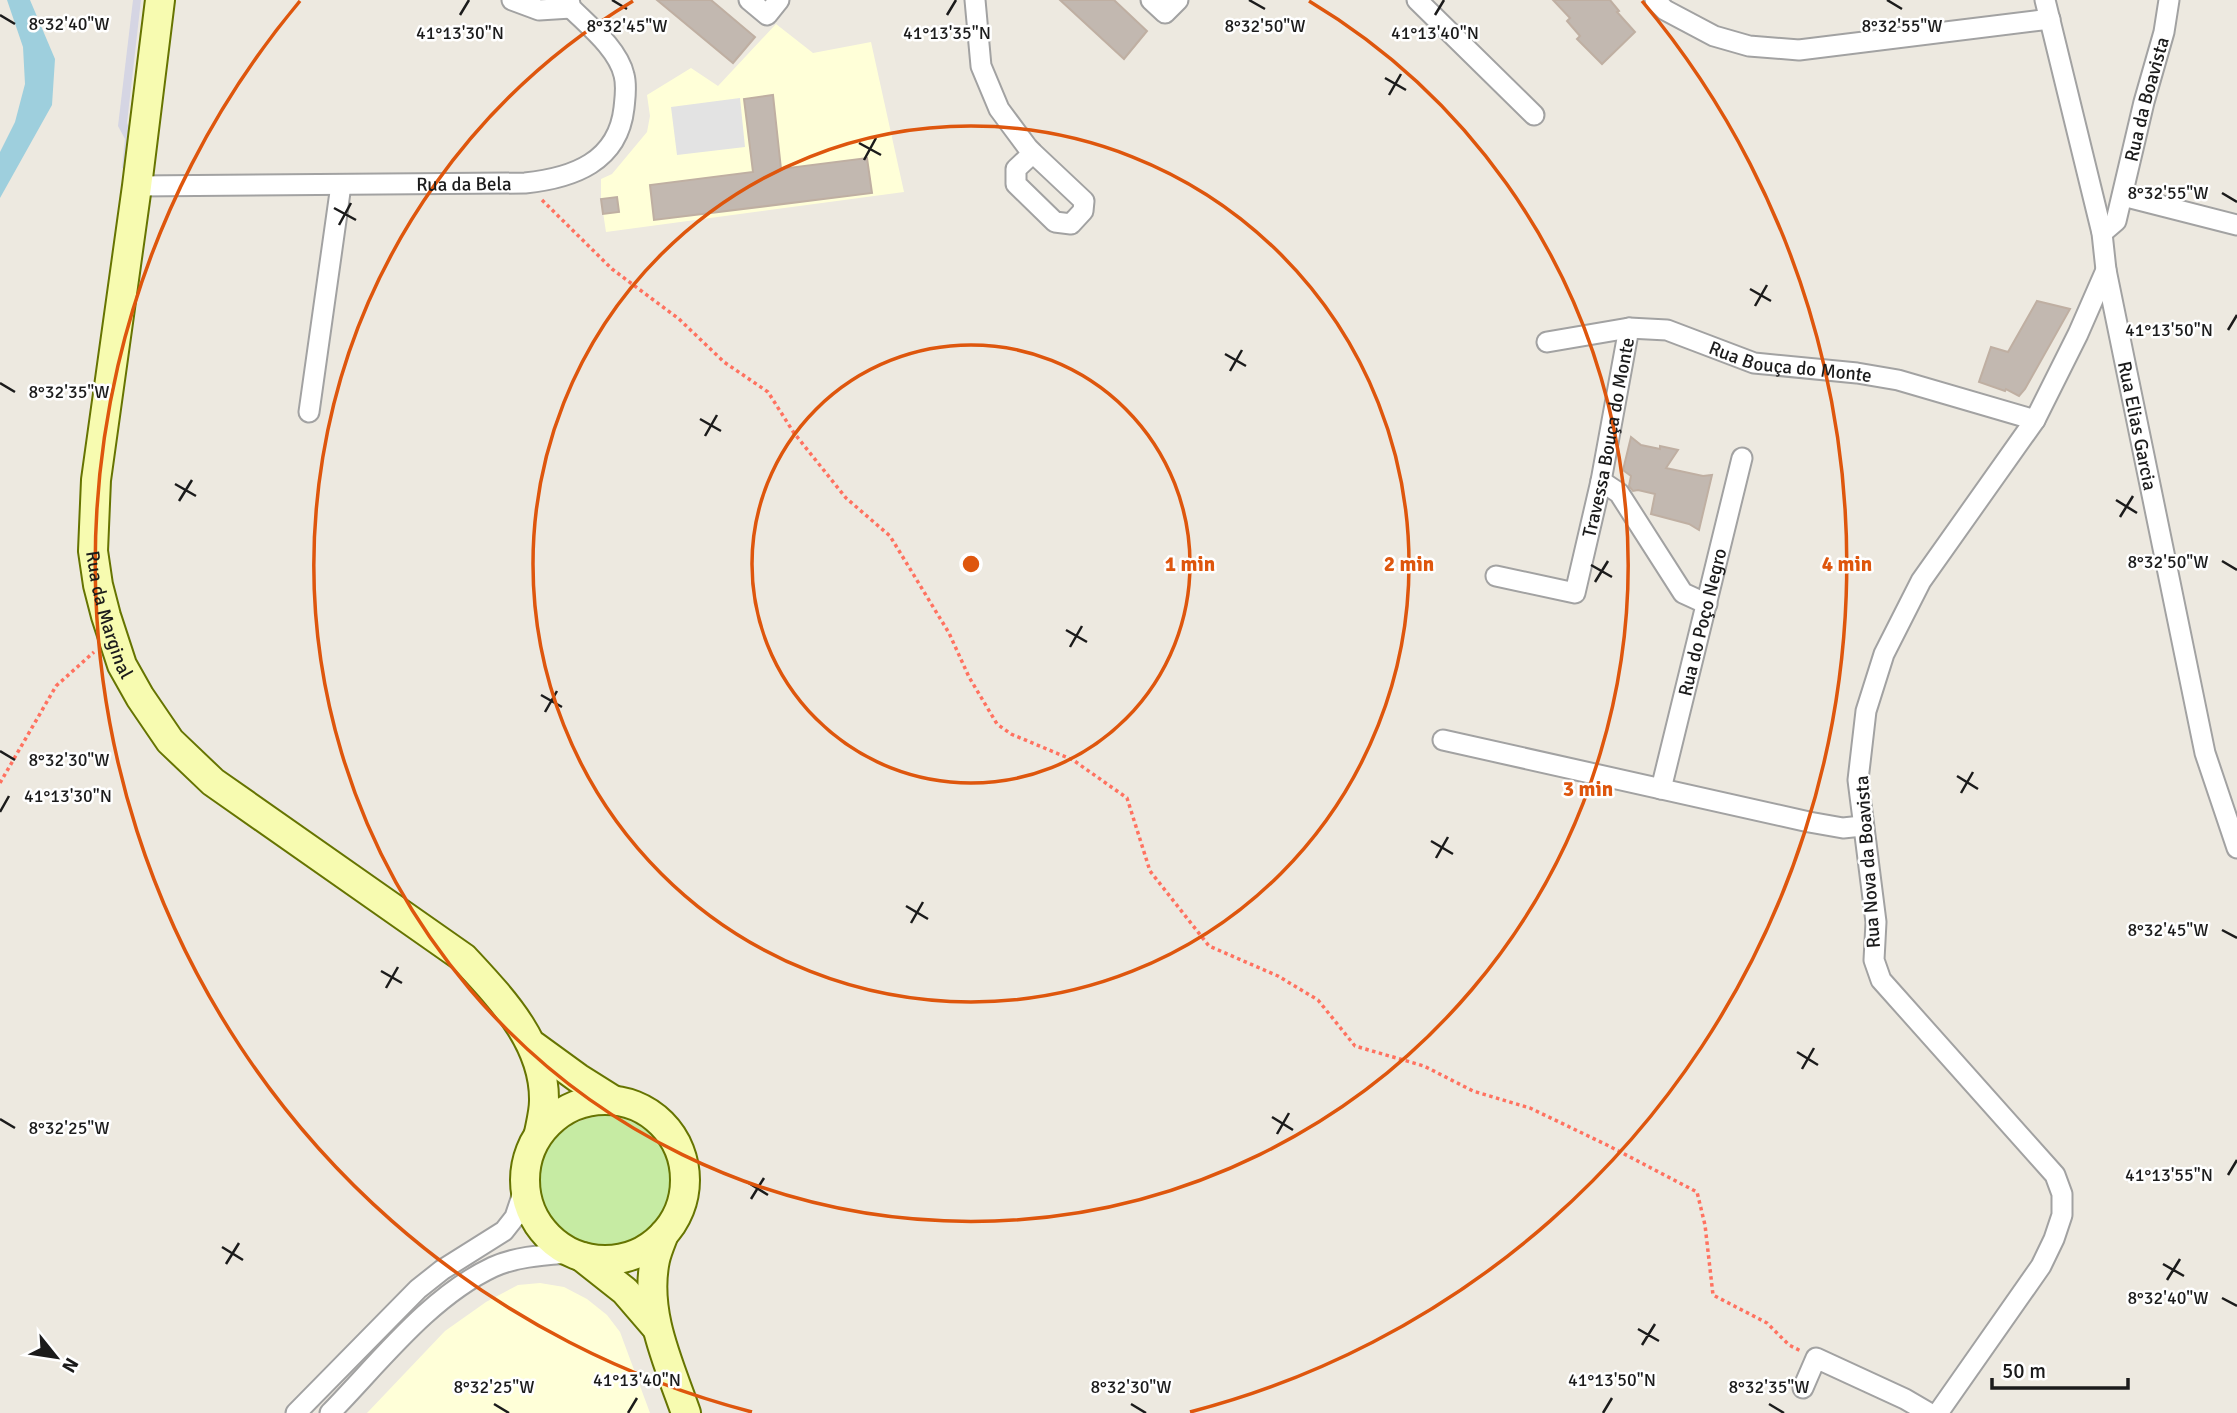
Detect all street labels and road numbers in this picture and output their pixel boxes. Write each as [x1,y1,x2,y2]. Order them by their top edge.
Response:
street label: Rua da Boavista [2119,34,2175,164]
street label: Rua da Bela [416,172,512,197]
street label: Travessa Bouça do Monte [1577,336,1640,540]
street label: Rua Bouça do Monte [1705,336,1874,388]
street label: Rua Elias Garcia [2112,359,2162,493]
street label: Rua do Poço Negro [1673,546,1733,699]
street label: Rua da Marginal [80,549,138,683]
street label: Rua Nova da Boavista [1850,775,1886,949]

